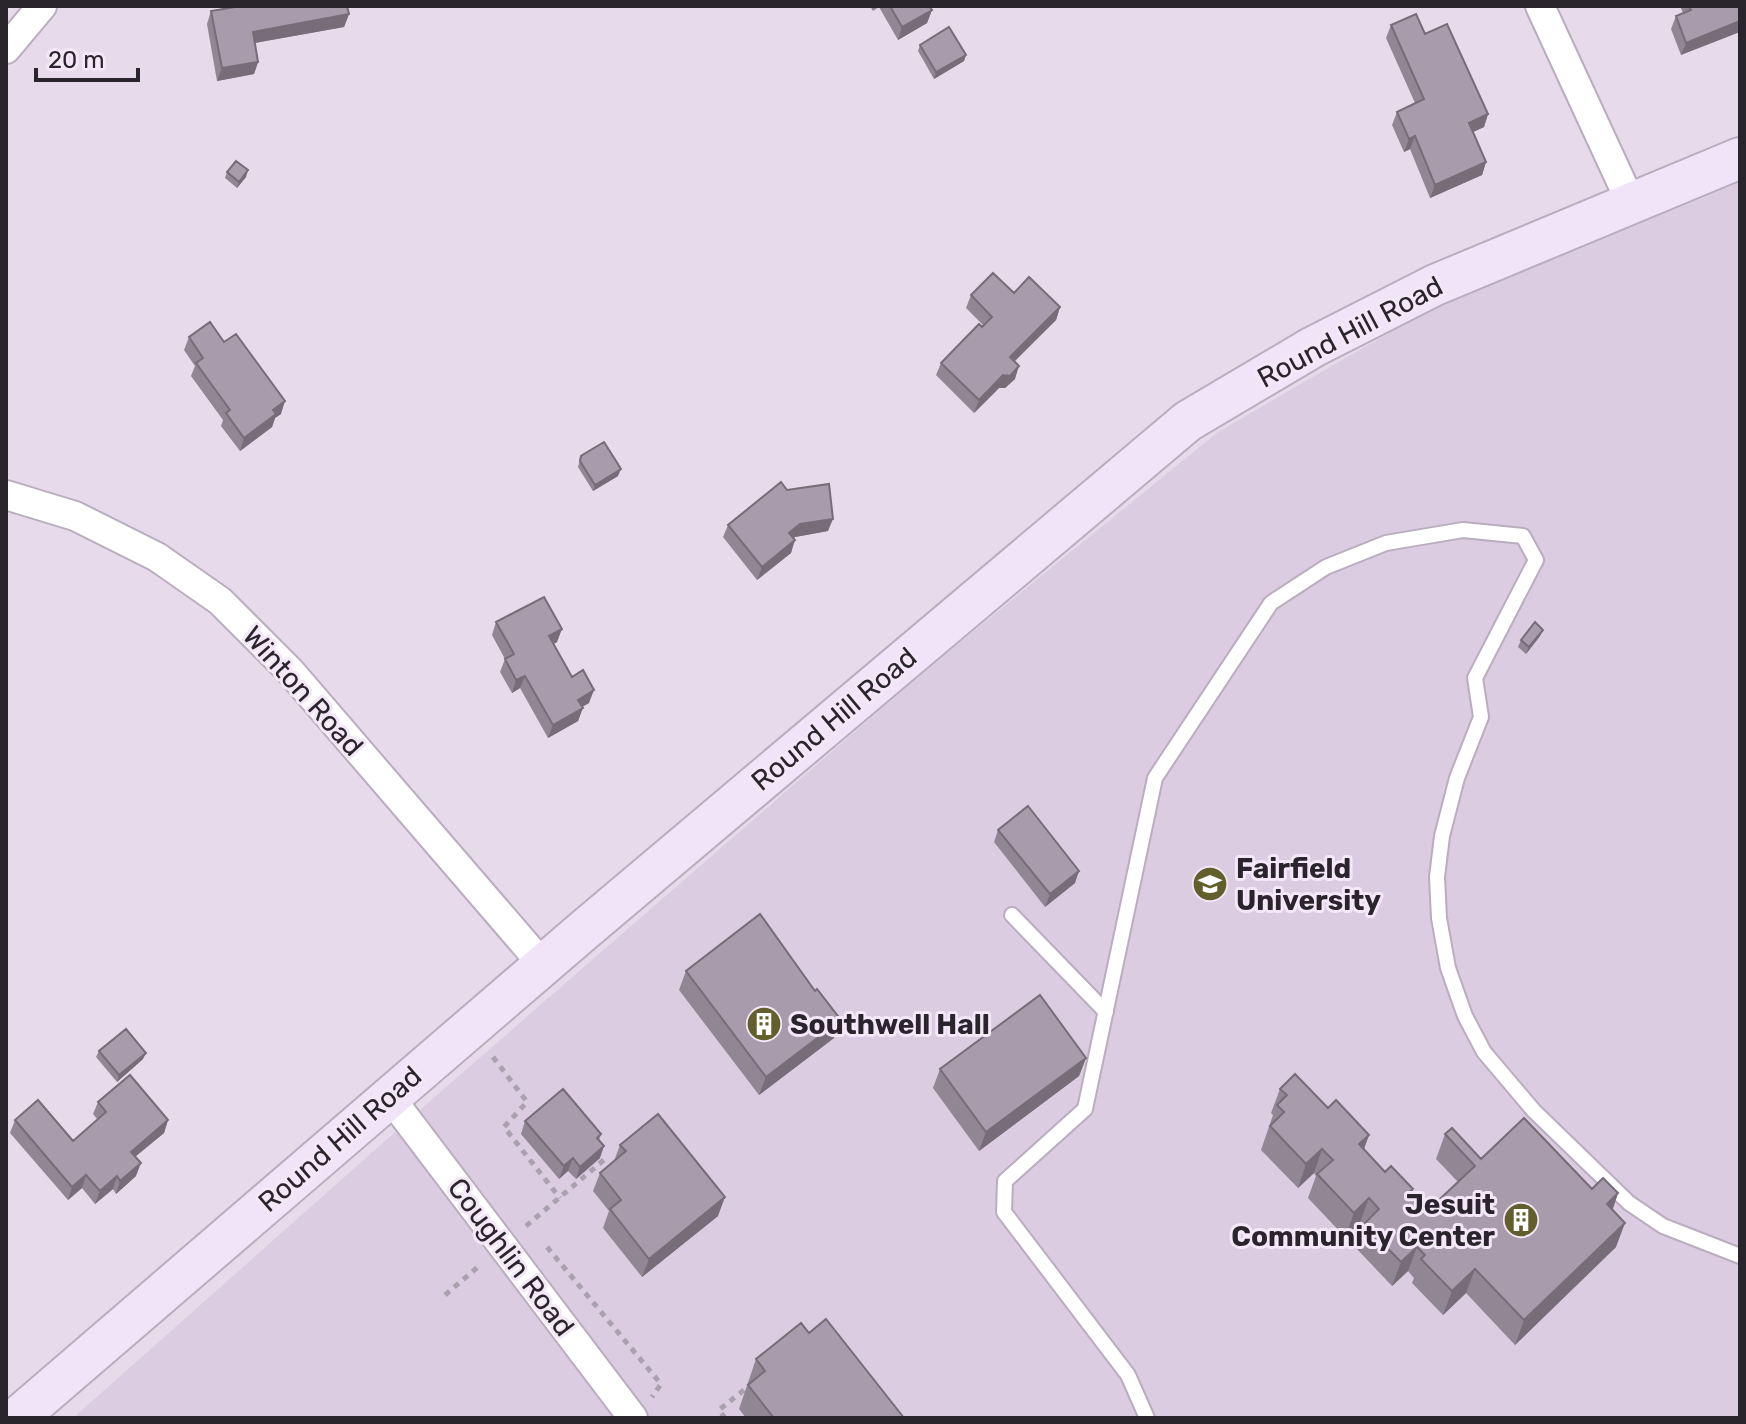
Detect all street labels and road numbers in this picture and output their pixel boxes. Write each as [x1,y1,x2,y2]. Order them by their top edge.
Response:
street label: Round Hill Road [1252,269,1448,395]
street label: Winton Road [236,619,370,763]
street label: Round Hill Road [745,640,923,798]
street label: Round Hill Road [252,1059,428,1219]
street label: Coughlin Road [441,1172,581,1342]

